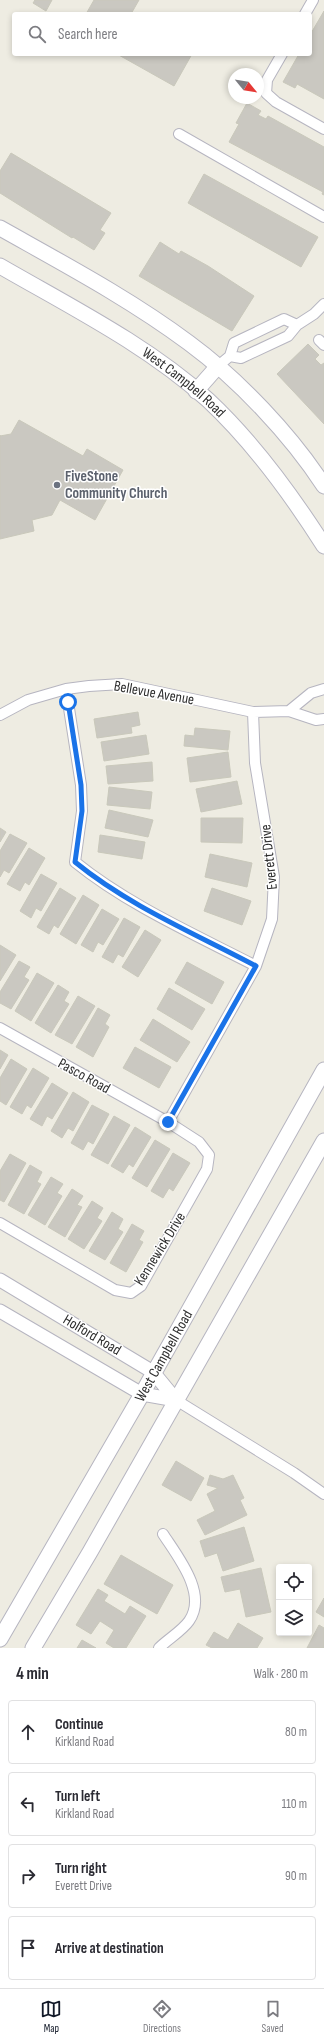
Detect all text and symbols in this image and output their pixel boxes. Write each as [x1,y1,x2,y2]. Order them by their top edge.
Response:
search box [12,12,312,56]
icon: search [26,23,48,45]
text: Search here [58,25,118,44]
north arrow [228,68,264,104]
street label: West Campbell Road [139,343,230,421]
place label: FiveStone Community Church [65,467,167,503]
marker: FiveStone Community Church [52,480,62,490]
street label: Bellevue Avenue [112,677,196,709]
route start [59,693,77,711]
street label: Everett Drive [256,823,282,891]
street label: Pasco Road [55,1054,113,1098]
route end [159,1113,177,1131]
street label: Kennewick Drive [130,1209,190,1289]
street label: West Campbell Road [130,1307,197,1405]
street label: Holford Road [59,1310,125,1360]
map controls [276,1564,312,1636]
button: locate [276,1564,312,1600]
button: layers [276,1600,312,1636]
text: 4 min [16,1664,49,1684]
text: Walk · 280 m [254,1666,308,1682]
text: Continue [55,1715,104,1734]
icon: ahead [17,1721,39,1743]
text: 80 m [285,1724,307,1740]
text: Kirkland Road [55,1734,114,1750]
text: Turn left [55,1787,100,1806]
icon: left [17,1793,39,1815]
text: 110 m [282,1796,307,1812]
text: Kirkland Road [55,1806,114,1822]
text: Turn right [55,1859,107,1878]
icon: right [17,1865,39,1887]
text: 90 m [285,1868,307,1884]
text: Everett Drive [55,1878,112,1894]
icon: arrive [17,1937,39,1959]
text: Arrive at destination [55,1939,164,1958]
tab: Map [40,1998,62,2035]
tab: Directions [143,1998,181,2035]
tab: Saved [262,1998,284,2035]

